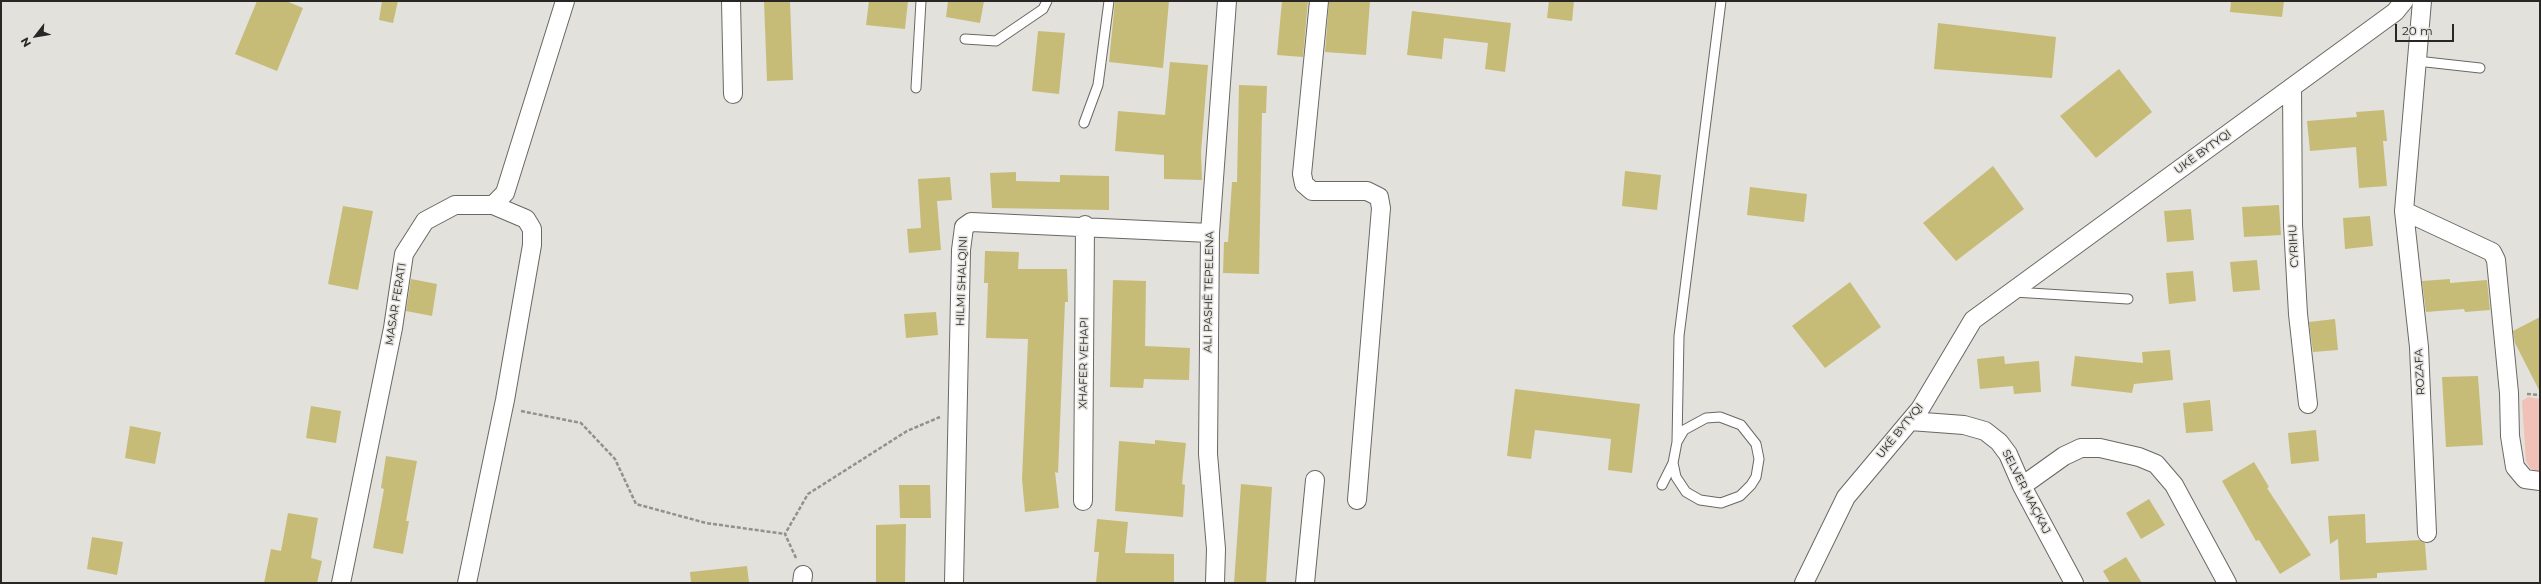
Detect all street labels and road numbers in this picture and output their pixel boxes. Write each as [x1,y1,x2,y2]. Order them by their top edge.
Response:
street label: UKË BYTYQI [2172,127,2234,177]
street label: CYRIHU [2286,224,2302,268]
street label: ALI PASHË TEPELENA [1201,231,1217,353]
street label: HILMI SHALQINI [954,236,970,326]
street label: MASAR FERATI [383,262,409,346]
street label: XHAFER VEHAPI [1077,317,1091,409]
street label: ROZAFA [2412,348,2428,396]
street label: UKË BYTYQI [1874,401,1926,461]
street label: SELVER MAÇKAJ [1999,448,2053,536]

